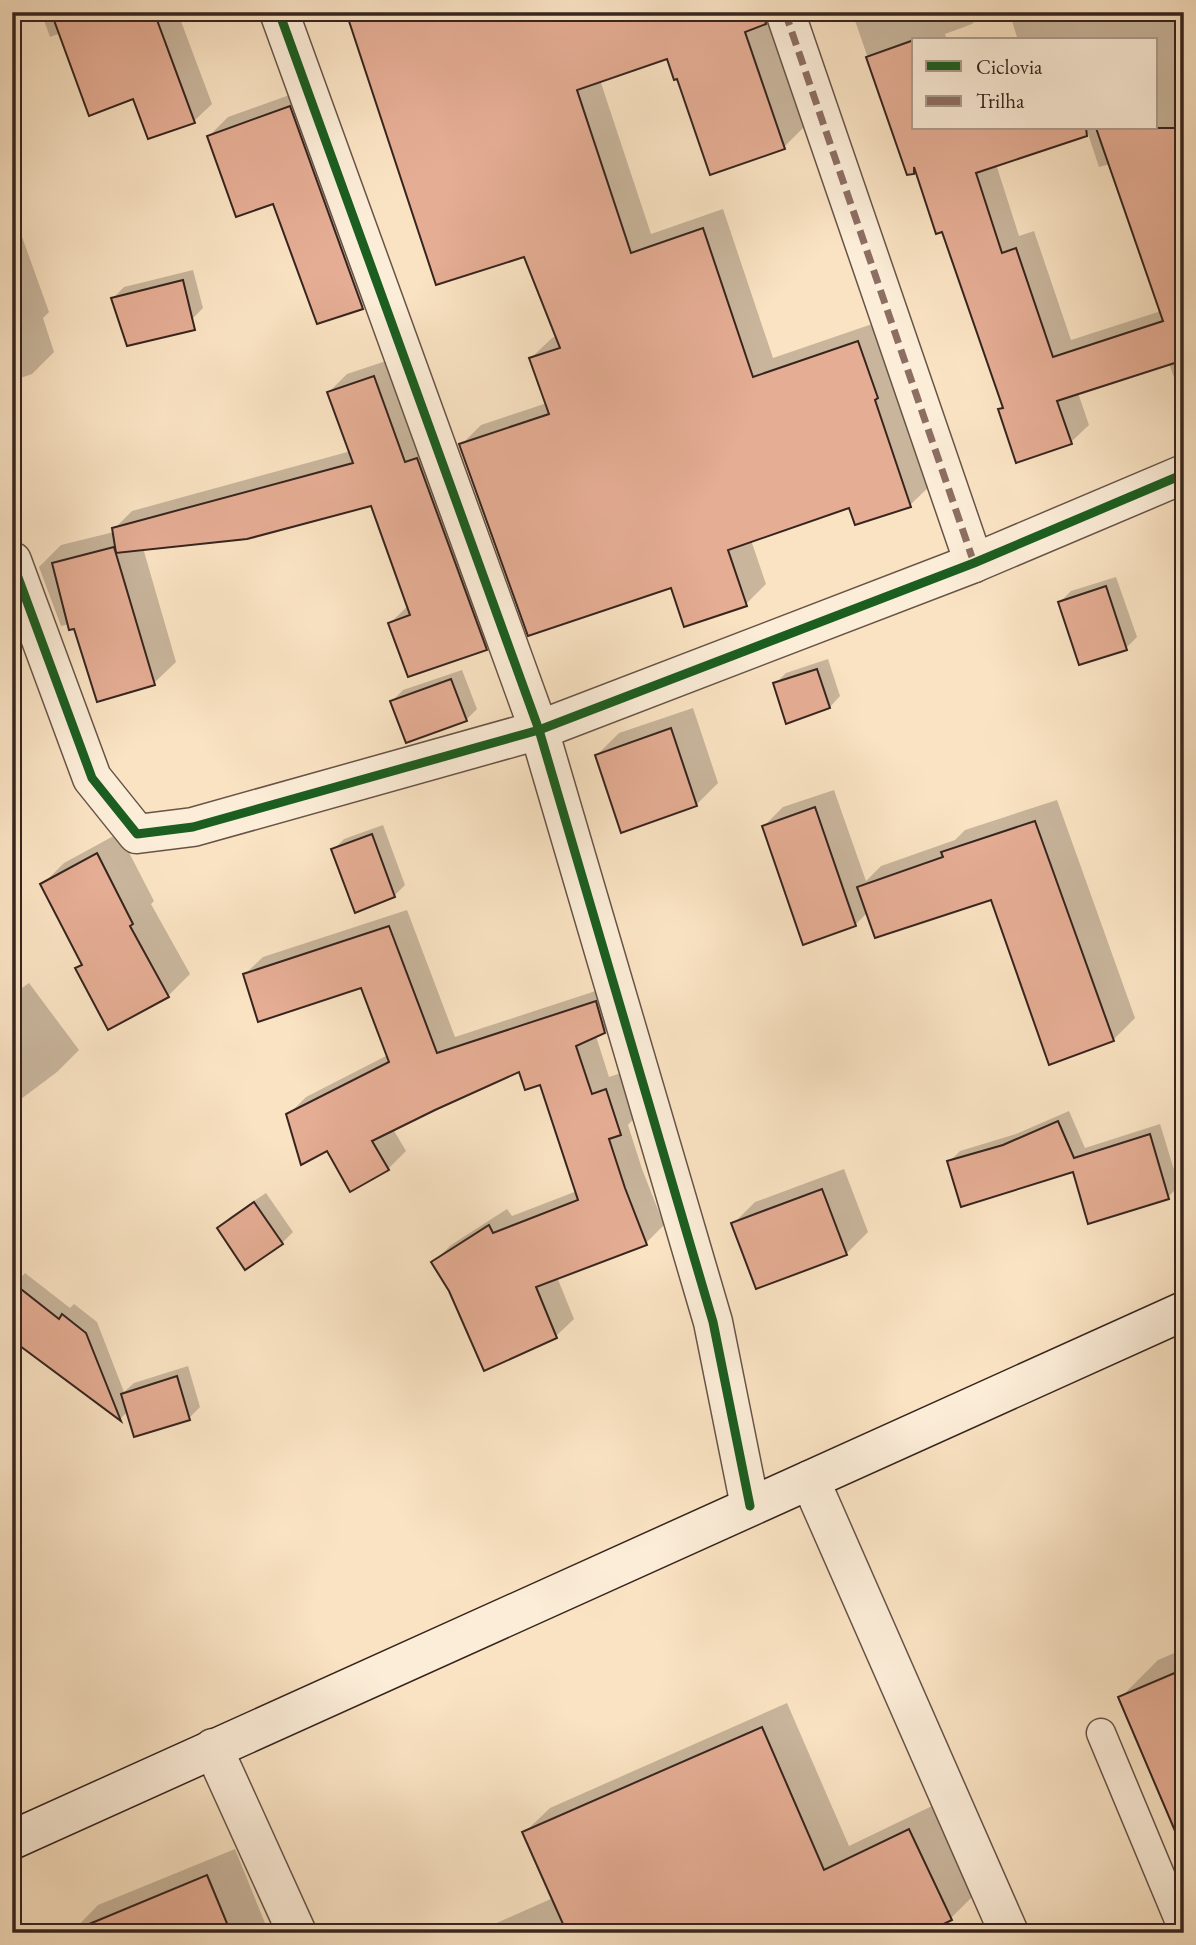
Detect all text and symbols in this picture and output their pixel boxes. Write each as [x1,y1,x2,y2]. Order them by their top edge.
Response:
legend [912,38,1158,130]
text: Ciclovia [976,53,1043,80]
text: Trilha [976,87,1025,114]

